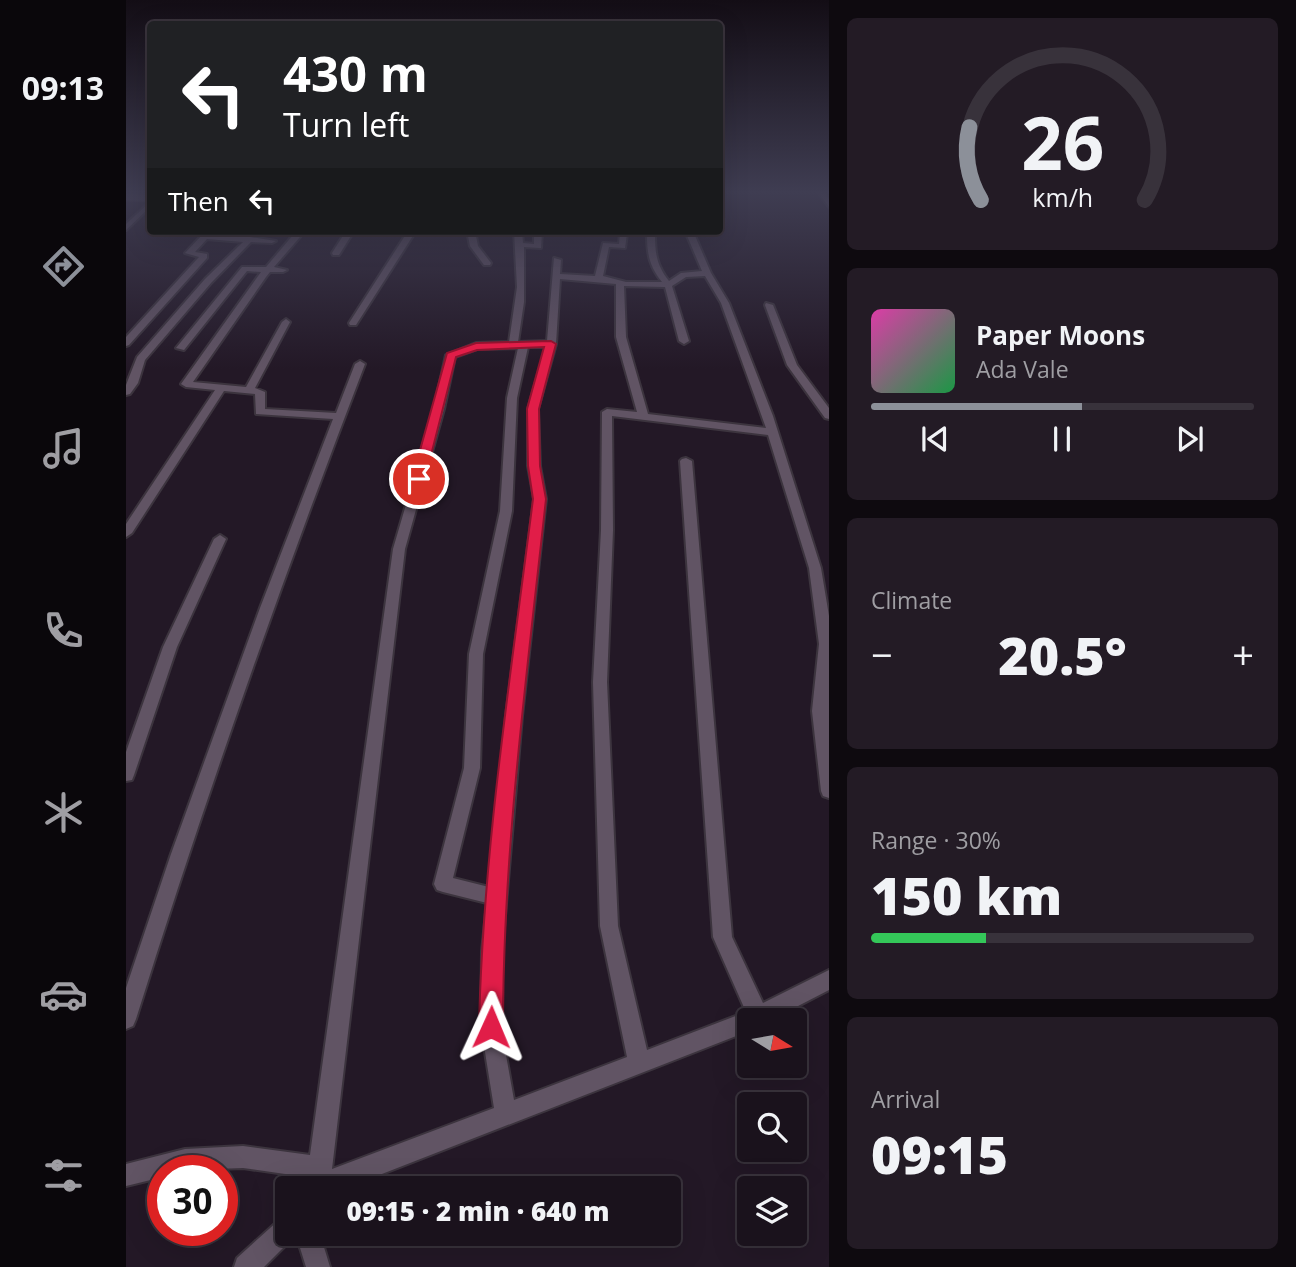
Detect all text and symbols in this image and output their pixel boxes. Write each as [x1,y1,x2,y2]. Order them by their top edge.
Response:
text: 430 m [283,40,428,106]
icon: left [168,49,259,140]
text: 09:13 [22,66,104,109]
text: 26 [1021,92,1104,191]
text: Turn left [283,103,409,146]
text: km/h [1032,180,1093,214]
icon: left [243,182,281,220]
text: Then [168,183,229,219]
icon: directions [39,242,88,291]
text: Paper Moons [976,317,1145,353]
text: Ada Vale [976,353,1069,385]
icon: previous [916,420,954,458]
icon: pause [1043,420,1081,458]
icon: next [1171,420,1209,458]
icon: music [39,424,88,473]
pin [389,449,449,509]
icon: arrive [400,460,438,498]
text: Climate [871,584,952,616]
icon: phone [39,606,88,655]
text: 20.5° [998,619,1127,690]
text: − [871,628,893,680]
text: + [1232,628,1254,680]
icon: climate [39,788,88,837]
text: Range · 30% [871,824,1001,856]
text: 150 km [871,859,1062,930]
icon: car [39,970,88,1019]
position arrow [454,990,528,1064]
north arrow [737,1008,807,1078]
map controls [737,1008,807,1246]
text: Arrival [871,1083,940,1115]
button: search [737,1092,807,1162]
text: 09:15 [871,1118,1008,1189]
icon: filters [39,1151,88,1200]
speed limit sign: 30 [147,1155,238,1246]
button: layers [737,1176,807,1246]
text: 09:15 · 2 min · 640 m [347,1193,609,1229]

